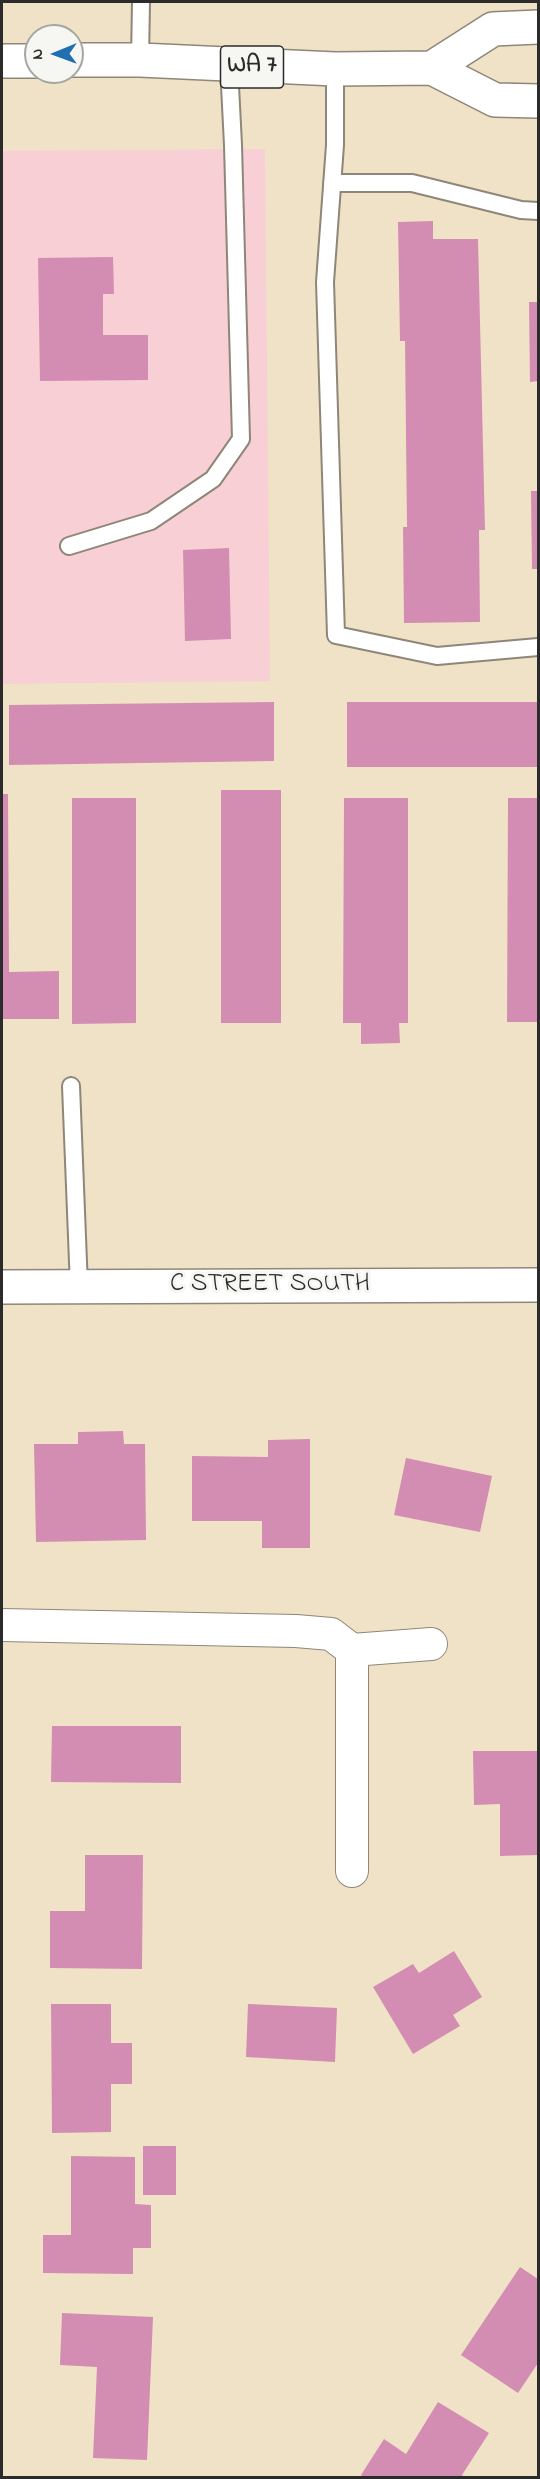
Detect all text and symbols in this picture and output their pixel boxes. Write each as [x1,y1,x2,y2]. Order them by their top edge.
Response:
north arrow [24,24,84,84]
road number: WA 7 [220,46,284,88]
text: N [26,49,50,60]
street label: C STREET SOUTH [170,1270,370,1302]

